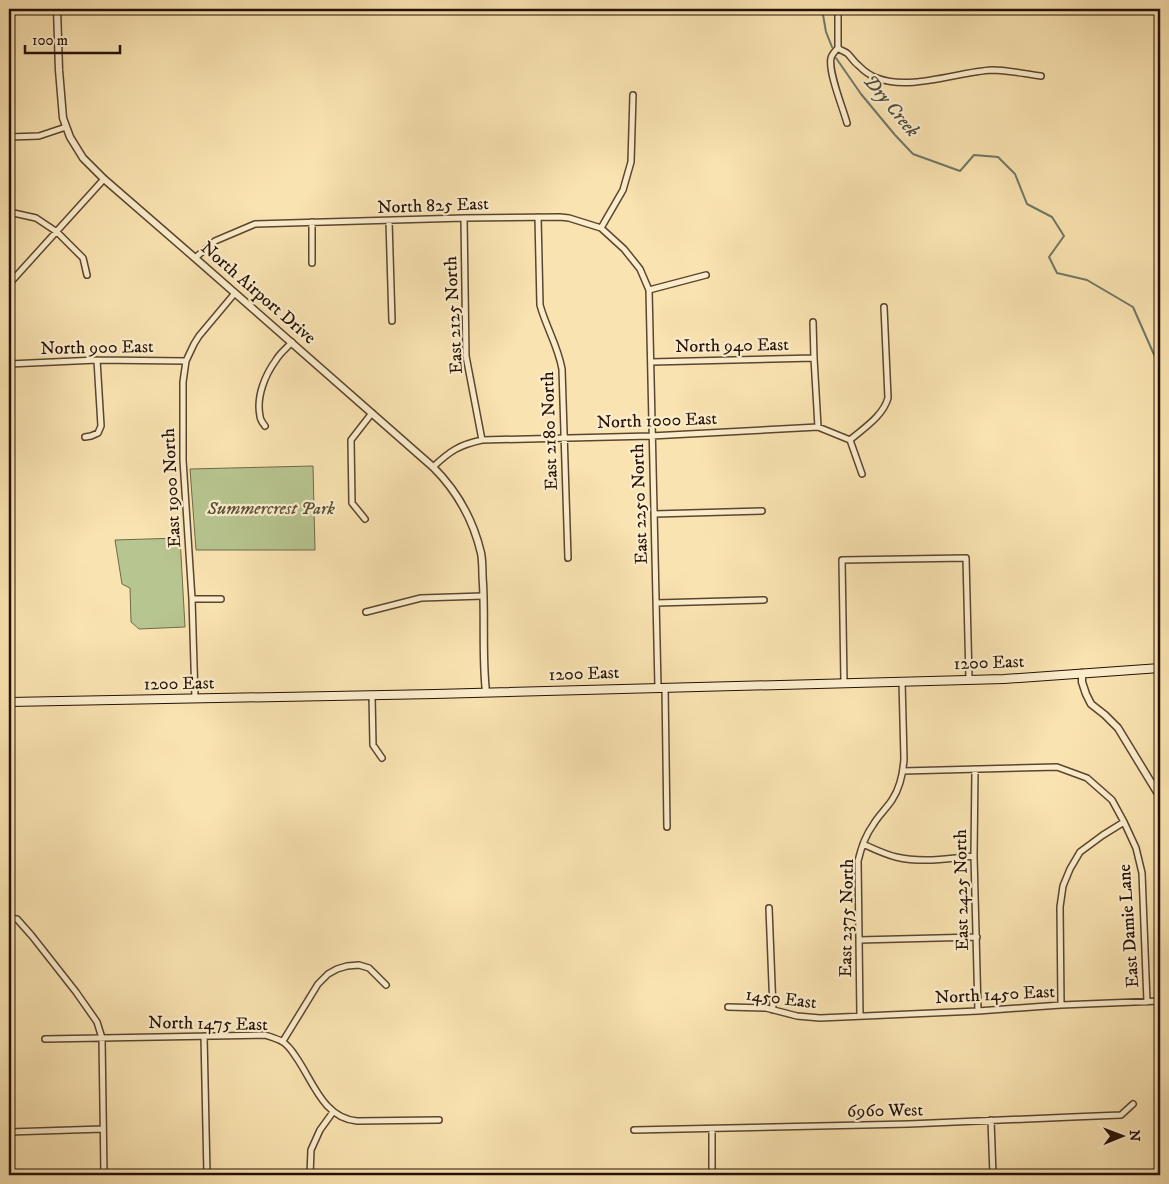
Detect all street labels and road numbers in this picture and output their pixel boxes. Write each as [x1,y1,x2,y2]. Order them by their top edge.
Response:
street label: North 825 East [377,193,489,219]
street label: North Airport Drive [196,237,320,349]
street label: East 2125 North [440,255,468,375]
street label: North 940 East [675,334,789,358]
street label: North 900 East [40,336,154,360]
street label: East 2180 North [537,371,563,491]
street label: North 1000 East [596,408,718,434]
street label: East 1900 North [158,427,186,548]
street label: East 2250 North [627,443,653,565]
street label: 1200 East [953,651,1025,675]
street label: 1200 East [548,662,620,686]
street label: 1200 East [143,672,215,696]
street label: East 2425 North [950,828,974,951]
street label: East 2375 North [835,858,859,978]
street label: East Damie Lane [1114,863,1144,989]
street label: North 1450 East [934,981,1056,1009]
street label: 1450 East [744,984,818,1014]
street label: North 1475 East [148,1012,268,1036]
street label: 6960 West [847,1099,923,1123]

